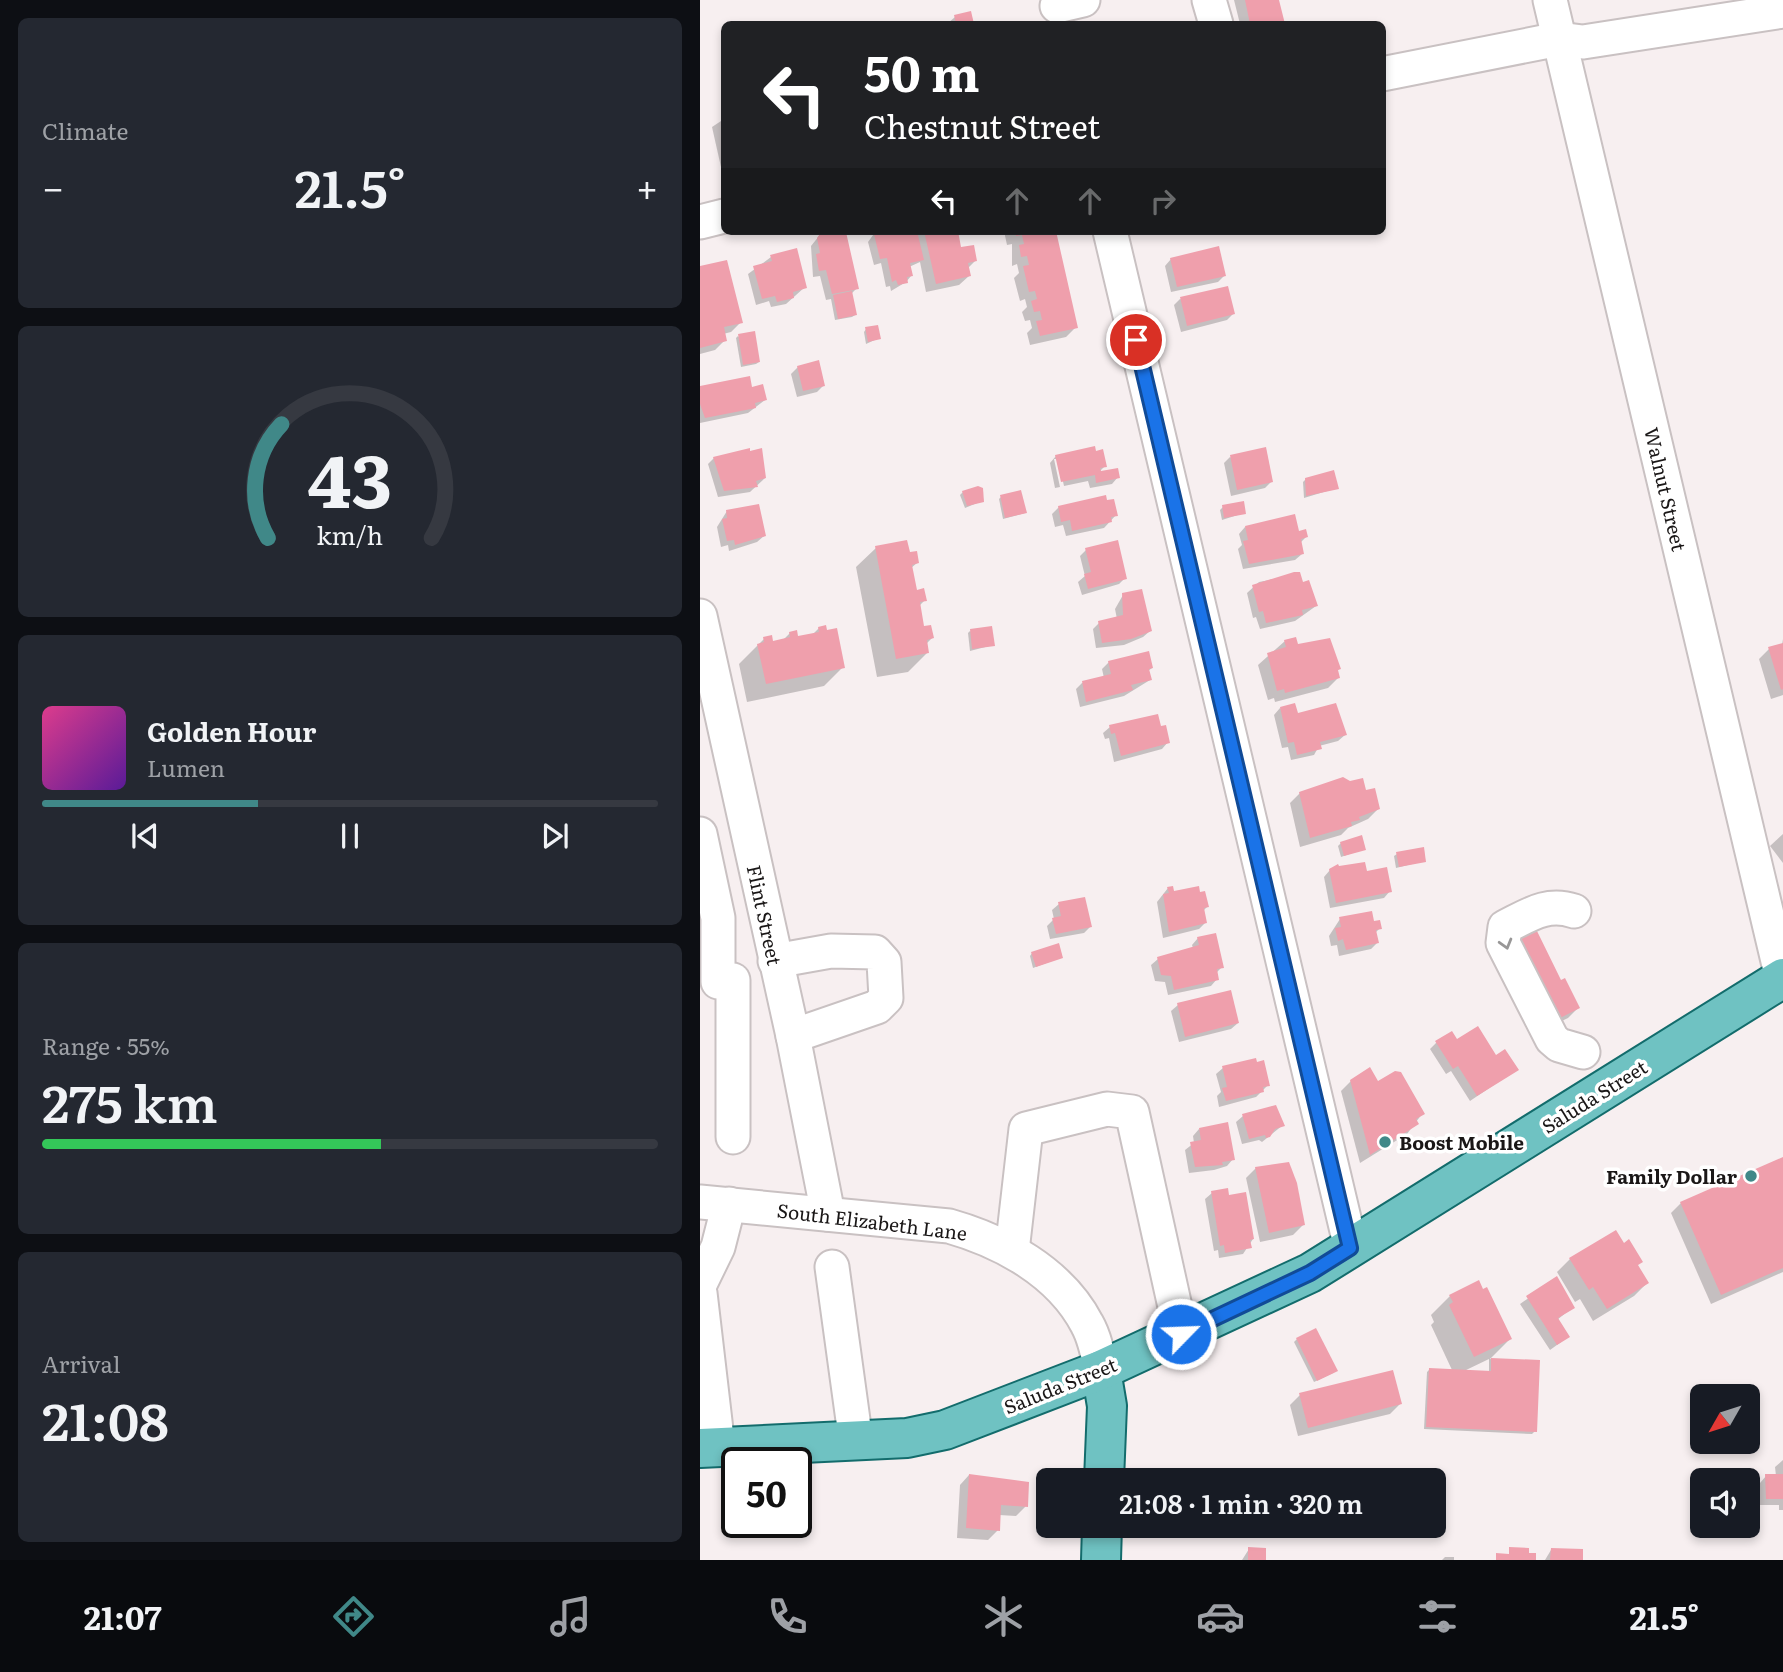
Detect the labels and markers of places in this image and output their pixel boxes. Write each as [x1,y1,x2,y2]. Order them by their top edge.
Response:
pin [1106,310,1166,370]
place label: Boost Mobile [1399,1128,1524,1156]
marker: Boost Mobile [1377,1134,1393,1150]
place label: Family Dollar [1606,1162,1738,1190]
marker: Family Dollar [1743,1168,1759,1184]

